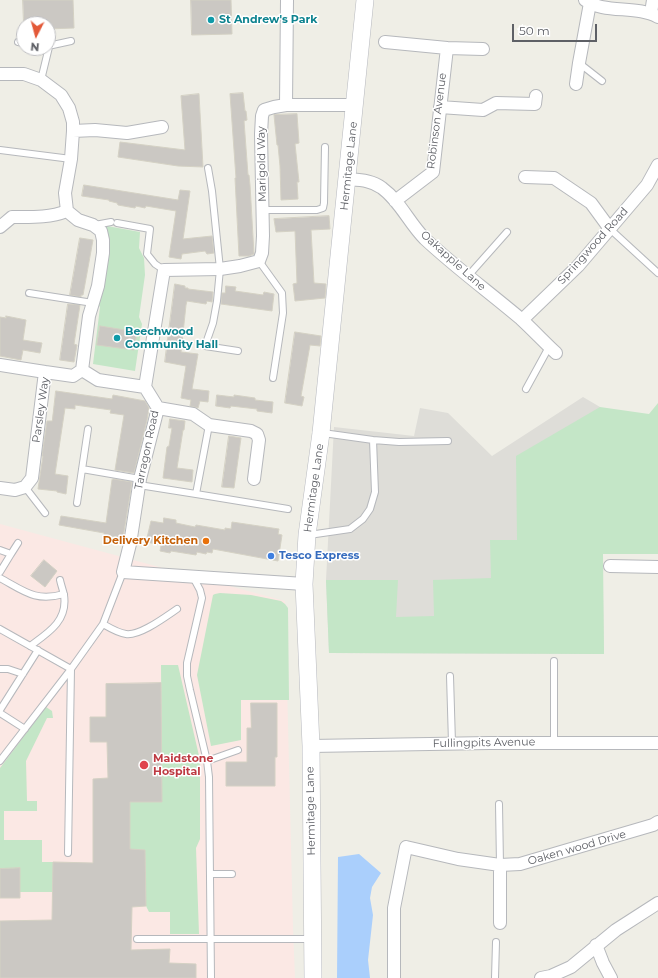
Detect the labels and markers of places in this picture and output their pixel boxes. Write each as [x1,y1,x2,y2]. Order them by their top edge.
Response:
place label: St Andrew's Park [219,13,317,27]
marker: St Andrew's Park [206,15,216,25]
place label: Beechwood Community Hall [125,325,218,351]
marker: Beechwood Community Hall [112,333,122,343]
place label: Delivery Kitchen [103,534,198,548]
marker: Delivery Kitchen [201,536,211,546]
place label: Tesco Express [279,549,359,563]
marker: Tesco Express [266,551,276,561]
place label: Maidstone Hospital [153,752,213,778]
marker: Maidstone Hospital [138,759,150,771]

